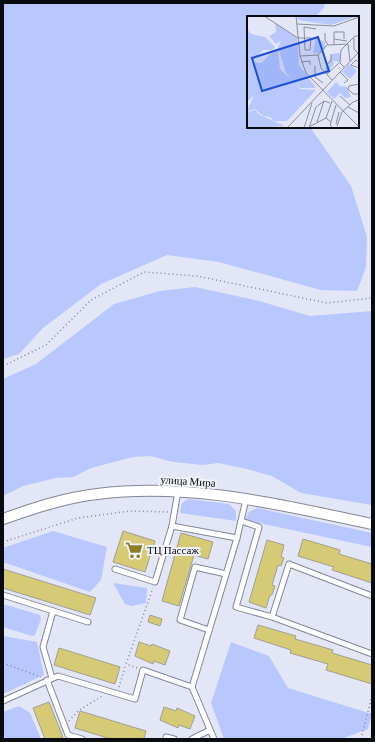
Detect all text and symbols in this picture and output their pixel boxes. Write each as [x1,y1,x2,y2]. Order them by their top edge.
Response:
inset map [247,16,359,128]
street label: улица Мира [160,473,216,489]
supermarket icon: ТЦ Пассаж [124,540,144,560]
place label: ТЦ Пассаж [147,544,199,556]

